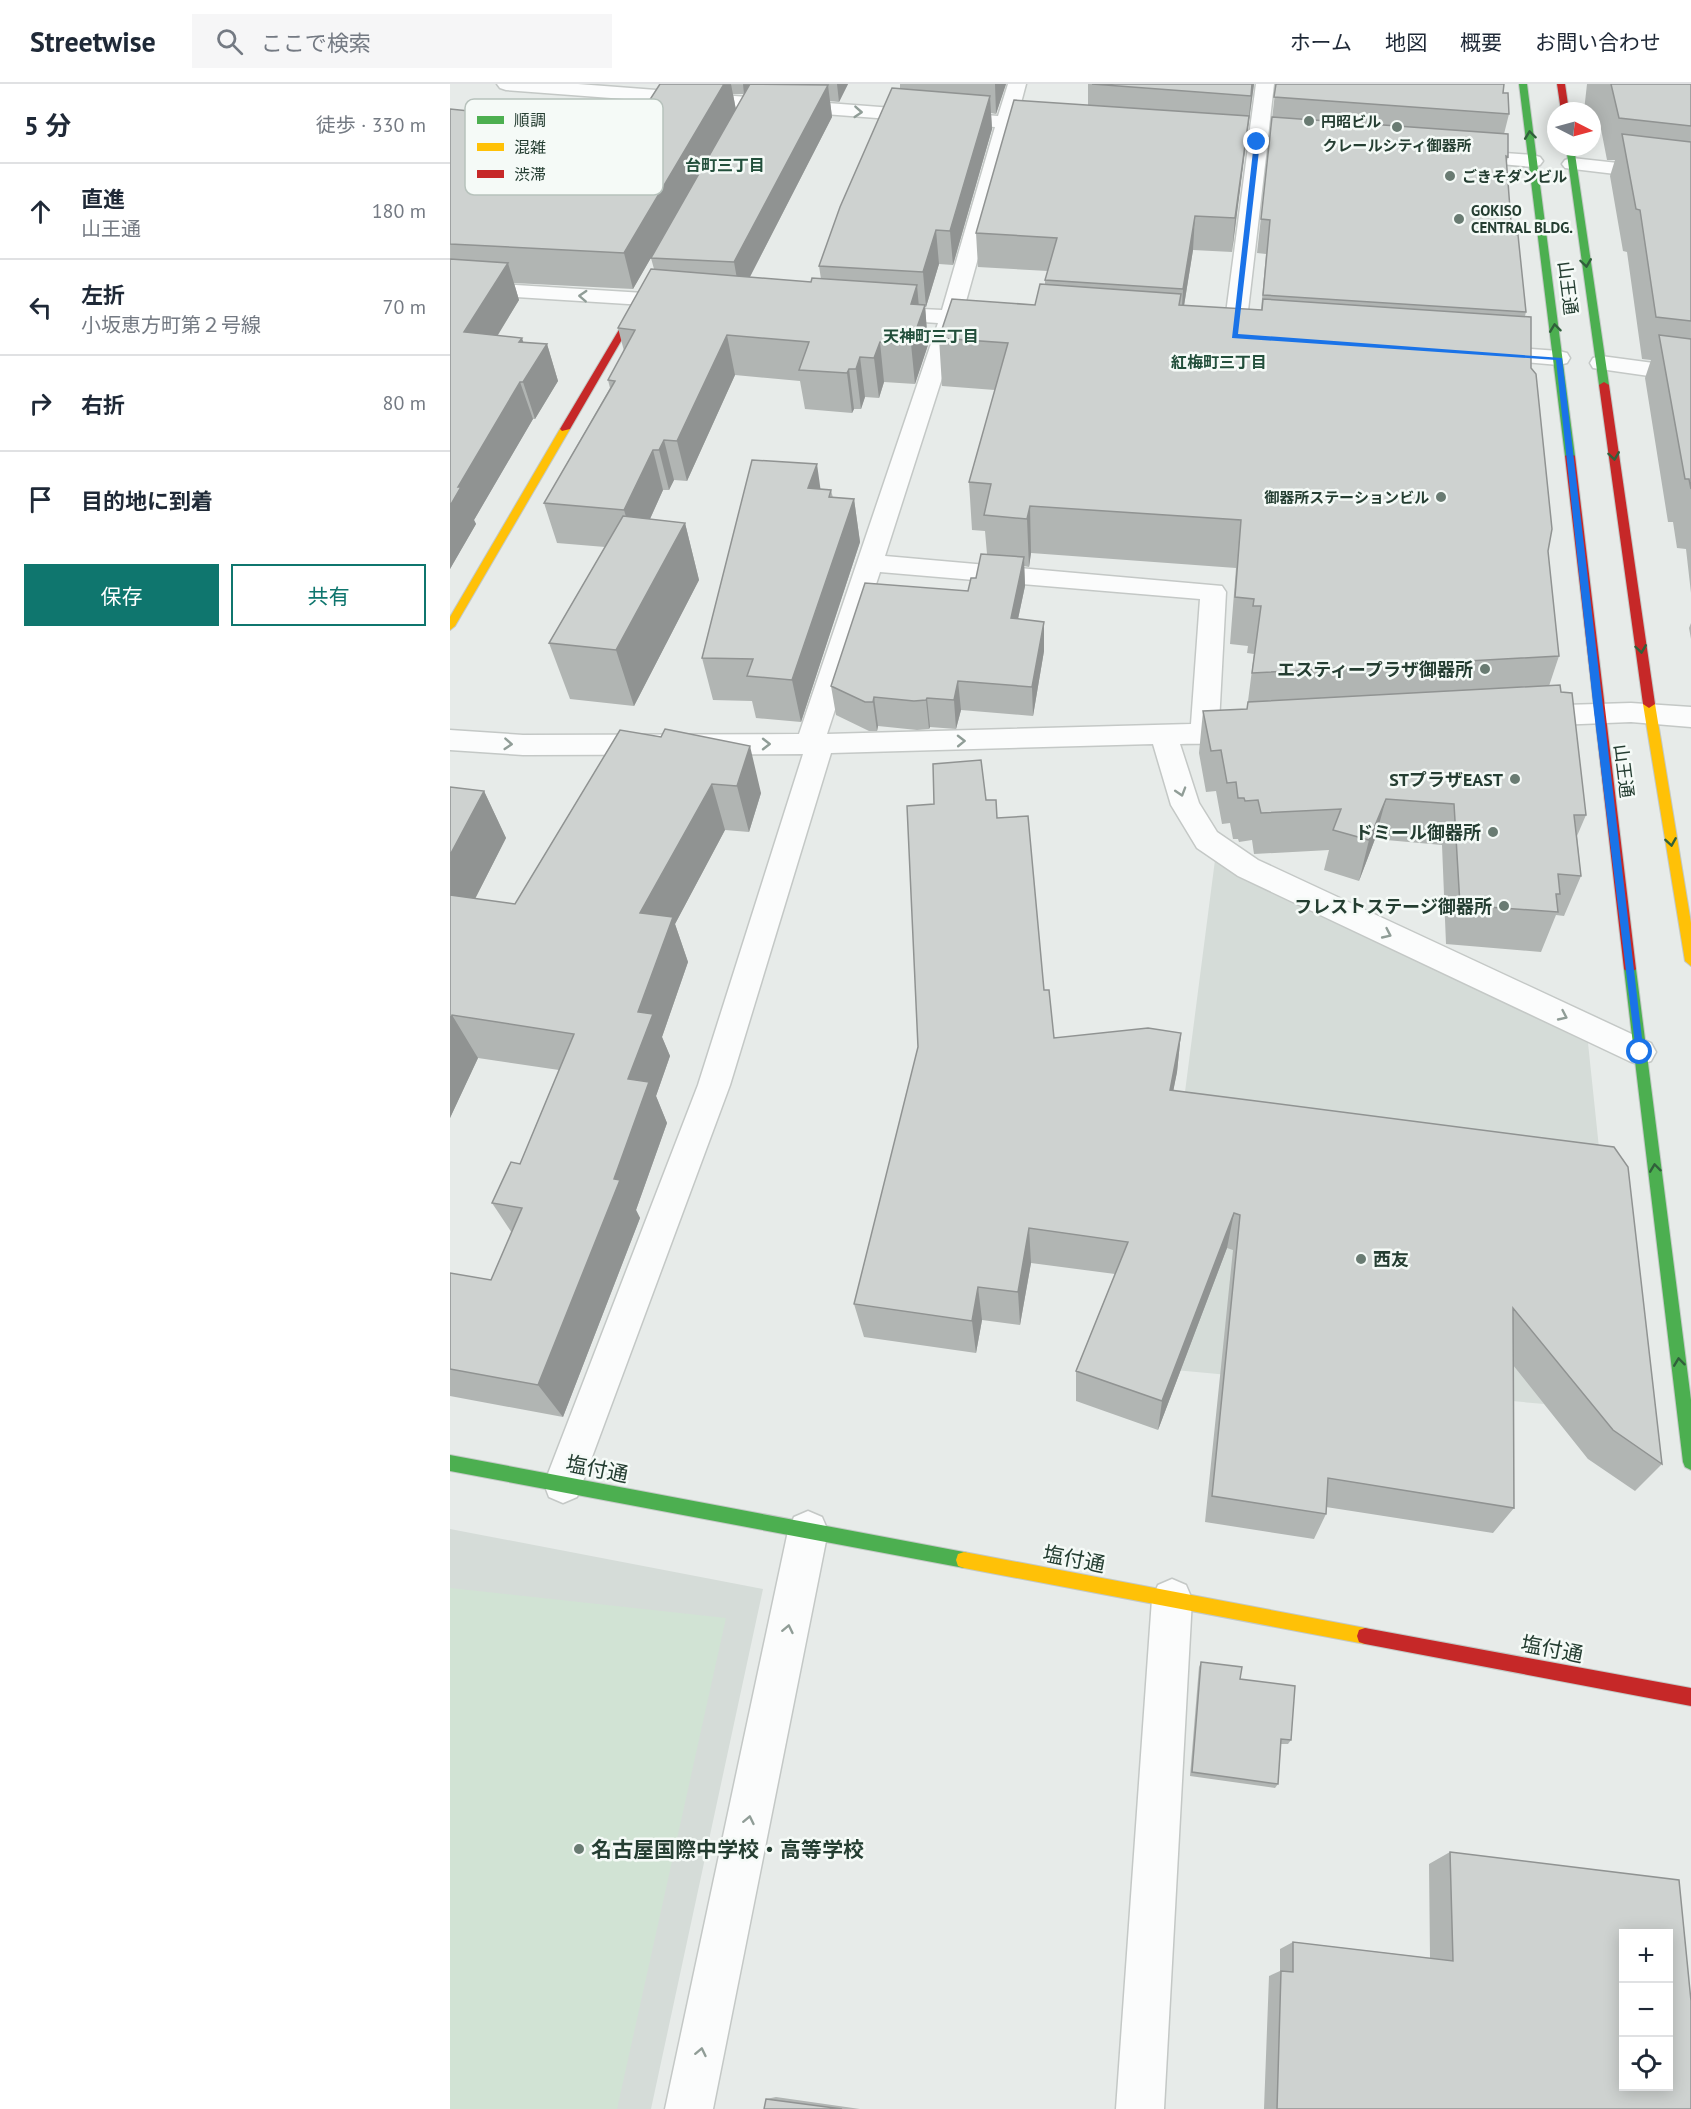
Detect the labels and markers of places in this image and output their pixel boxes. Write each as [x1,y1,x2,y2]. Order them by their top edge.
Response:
place label: 円昭ビル [1321,112,1381,131]
marker: 円昭ビル [1302,114,1316,128]
marker: クレールシティ御器所 [1390,120,1404,134]
place label: クレールシティ御器所 [1322,136,1472,155]
place label: ごきそダンビル [1462,167,1567,186]
marker: ごきそダンビル [1443,169,1457,183]
place label: GOKISO CENTRAL BLDG. [1471,201,1573,237]
marker: GOKISO CENTRAL BLDG. [1452,212,1466,226]
place label: 御器所ステーションビル [1264,488,1429,507]
marker: 御器所ステーションビル [1434,490,1448,504]
place label: エスティープラザ御器所 [1277,658,1473,681]
marker: エスティープラザ御器所 [1478,662,1492,676]
place label: STプラザEAST [1389,768,1504,791]
marker: STプラザEAST [1508,772,1522,786]
place label: ドミール御器所 [1355,821,1481,844]
marker: ドミール御器所 [1486,825,1500,839]
place label: フレストステージ御器所 [1294,895,1492,918]
marker: フレストステージ御器所 [1497,899,1511,913]
place label: 西友 [1373,1248,1409,1271]
marker: 西友 [1354,1252,1368,1266]
place label: 名古屋国際中学校・高等学校 [591,1836,864,1863]
marker: 名古屋国際中学校・高等学校 [572,1842,586,1856]

